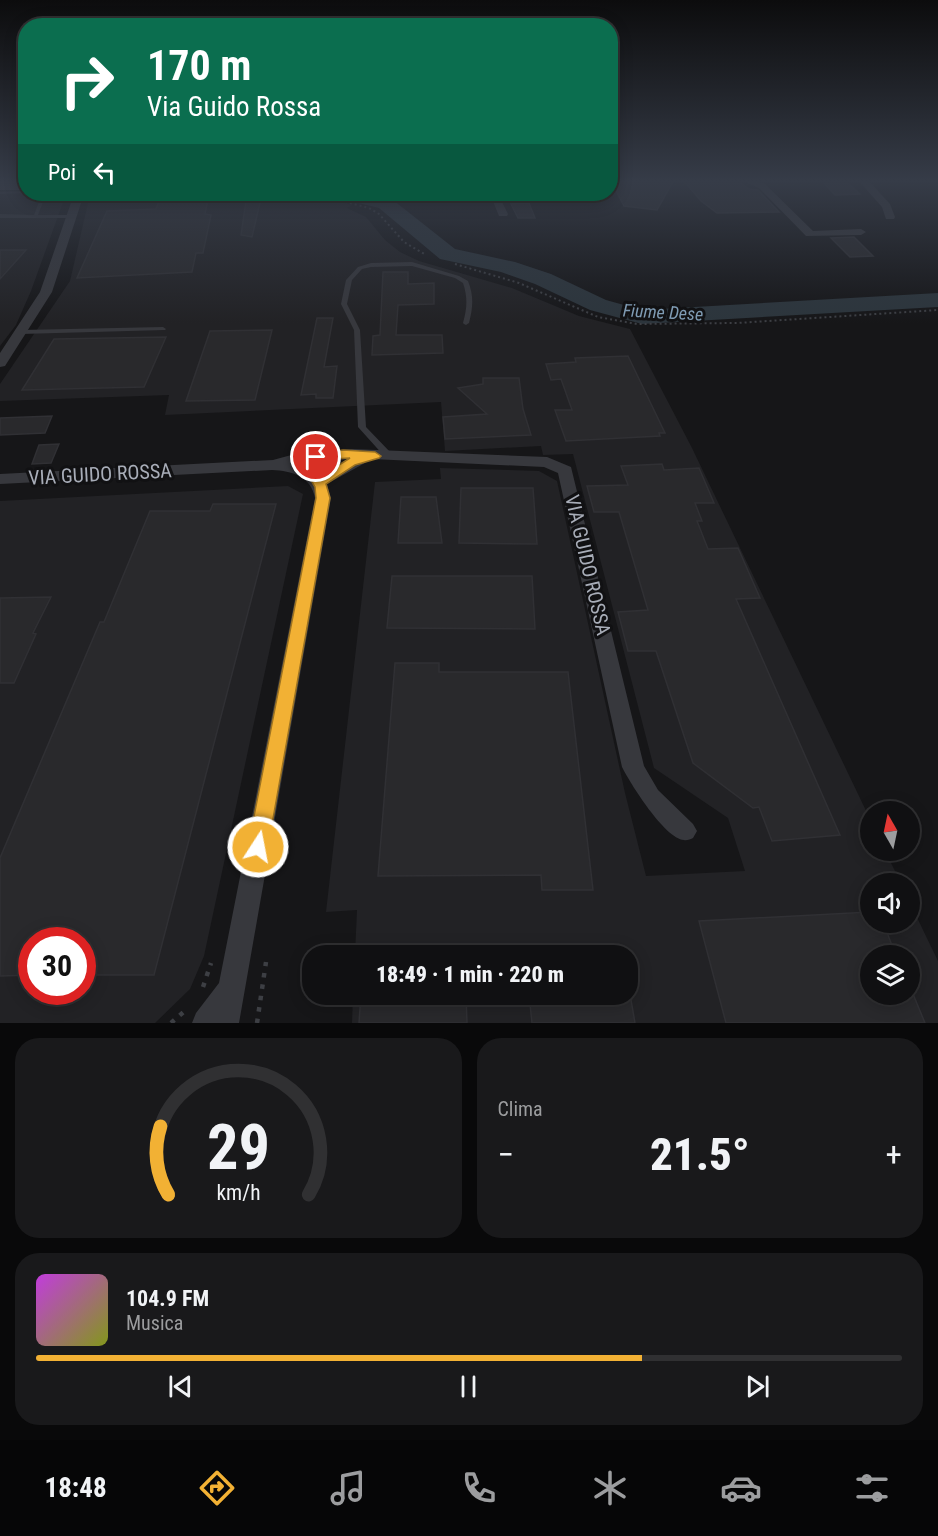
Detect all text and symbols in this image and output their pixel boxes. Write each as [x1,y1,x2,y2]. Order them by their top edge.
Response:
text: 170 m [147,41,252,90]
icon: right [48,42,126,120]
text: Via Guido Rossa [147,91,321,123]
icon: left [88,156,121,189]
text: Poi [48,160,76,185]
water label: Fiume Dese [622,299,704,325]
pin [290,431,341,482]
icon: arrive [299,440,332,473]
street label: VIA GUIDO ROSSA [28,458,173,490]
street label: VIA GUIDO ROSSA [560,492,616,638]
north arrow [860,801,920,861]
map controls [860,801,920,1005]
position arrow [226,815,290,879]
button: sound [860,873,920,933]
speed limit sign: 30 [18,927,96,1005]
button: layers [860,945,920,1005]
text: 18:49 · 1 min · 220 m [376,962,564,987]
text: Clima [498,1097,543,1121]
text: 29 [207,1111,270,1184]
text: 21.5° [650,1128,750,1181]
text: − [498,1135,514,1174]
text: + [886,1135,902,1174]
text: km/h [216,1180,260,1205]
text: 104.9 FM [126,1286,209,1311]
text: Musica [126,1311,183,1335]
icon: previous [164,1370,197,1403]
icon: pause [452,1370,485,1403]
icon: next [741,1370,774,1403]
icon: directions [196,1467,238,1509]
icon: music [327,1467,369,1509]
icon: phone [458,1467,500,1509]
icon: climate [589,1467,631,1509]
icon: car [720,1467,762,1509]
icon: filters [851,1467,893,1509]
text: 18:48 [45,1472,107,1504]

